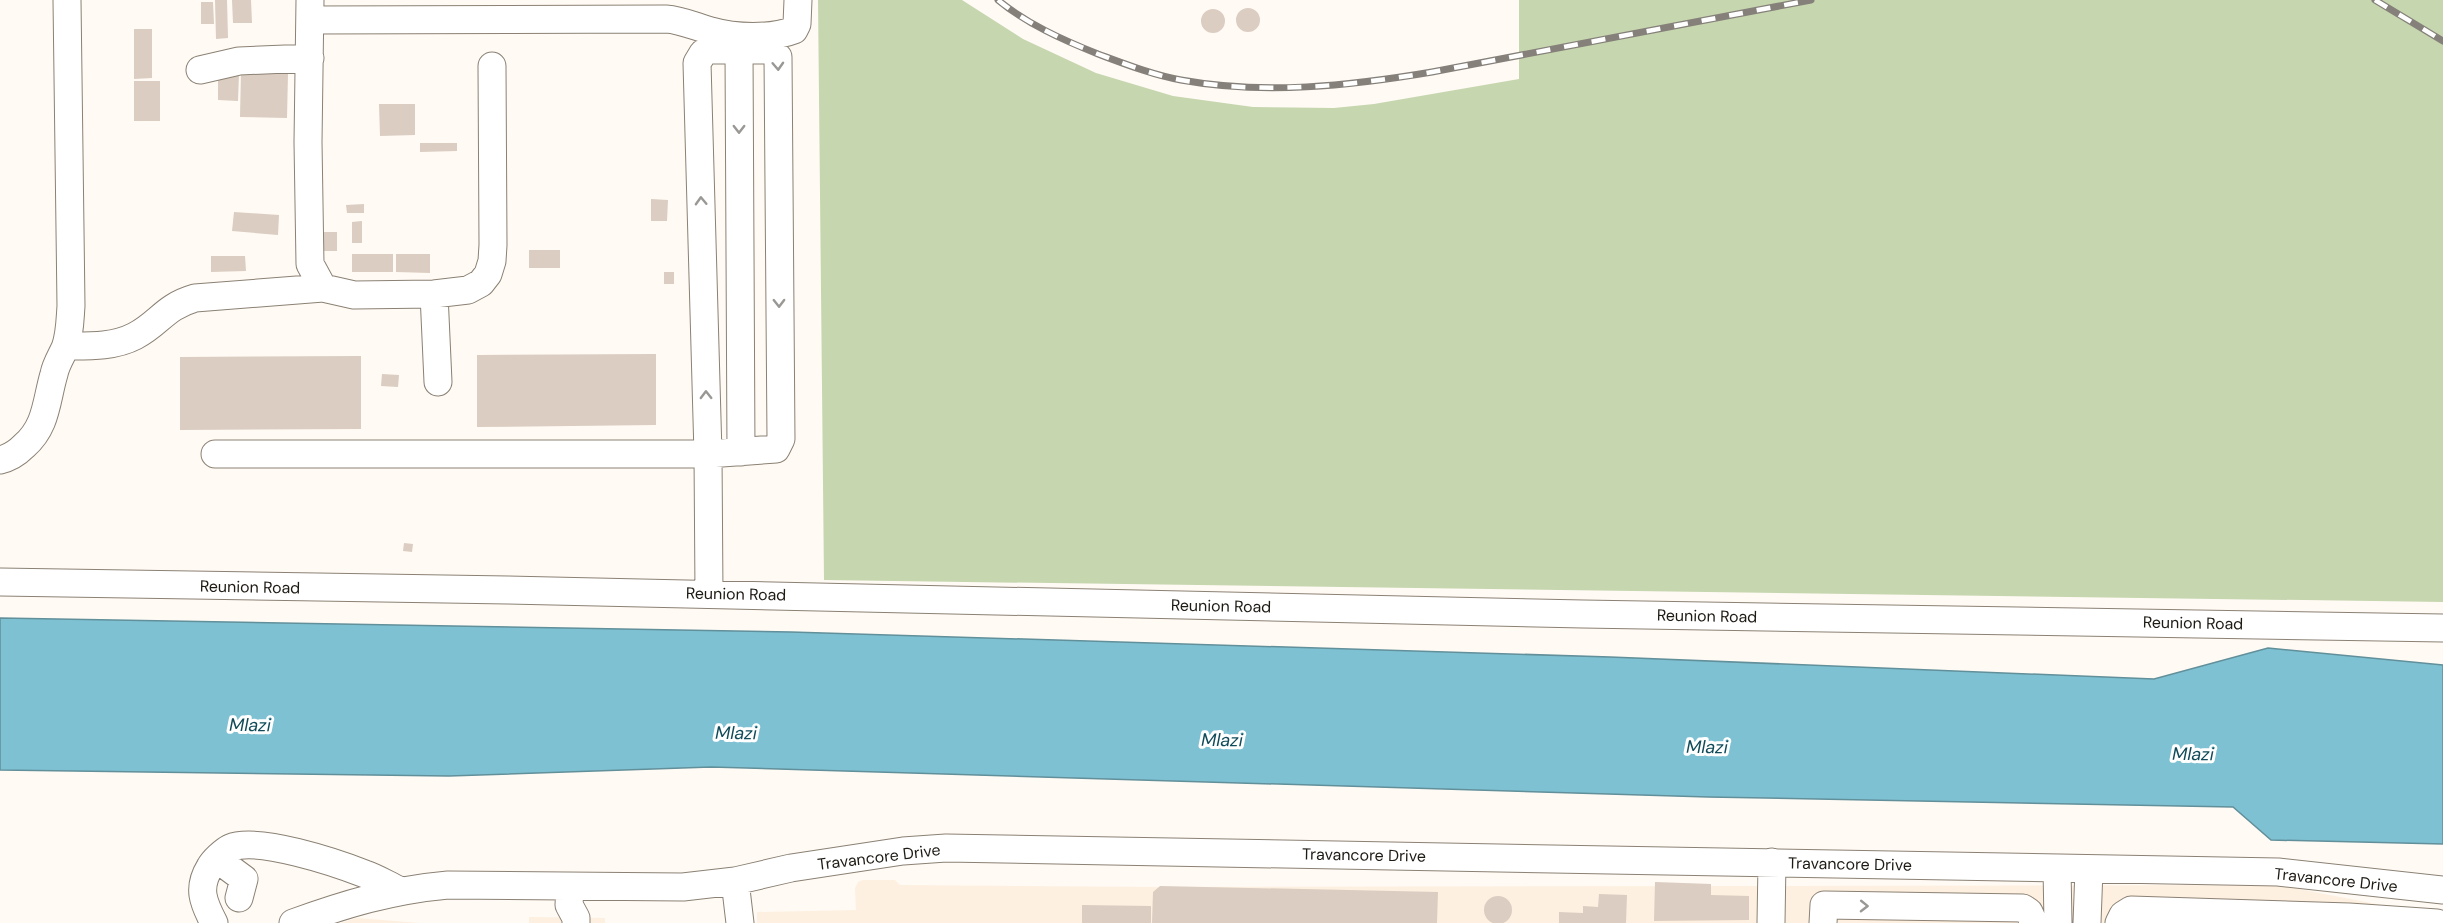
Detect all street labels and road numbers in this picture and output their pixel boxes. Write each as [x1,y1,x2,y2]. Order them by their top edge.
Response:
street label: Reunion Road [200,576,300,598]
street label: Reunion Road [686,583,786,605]
street label: Reunion Road [1171,595,1271,617]
street label: Reunion Road [1657,605,1757,627]
street label: Reunion Road [2143,612,2243,634]
street label: Travancore Drive [816,839,942,875]
street label: Travancore Drive [1302,843,1426,867]
street label: Travancore Drive [1788,852,1912,876]
street label: Travancore Drive [2273,863,2399,897]

